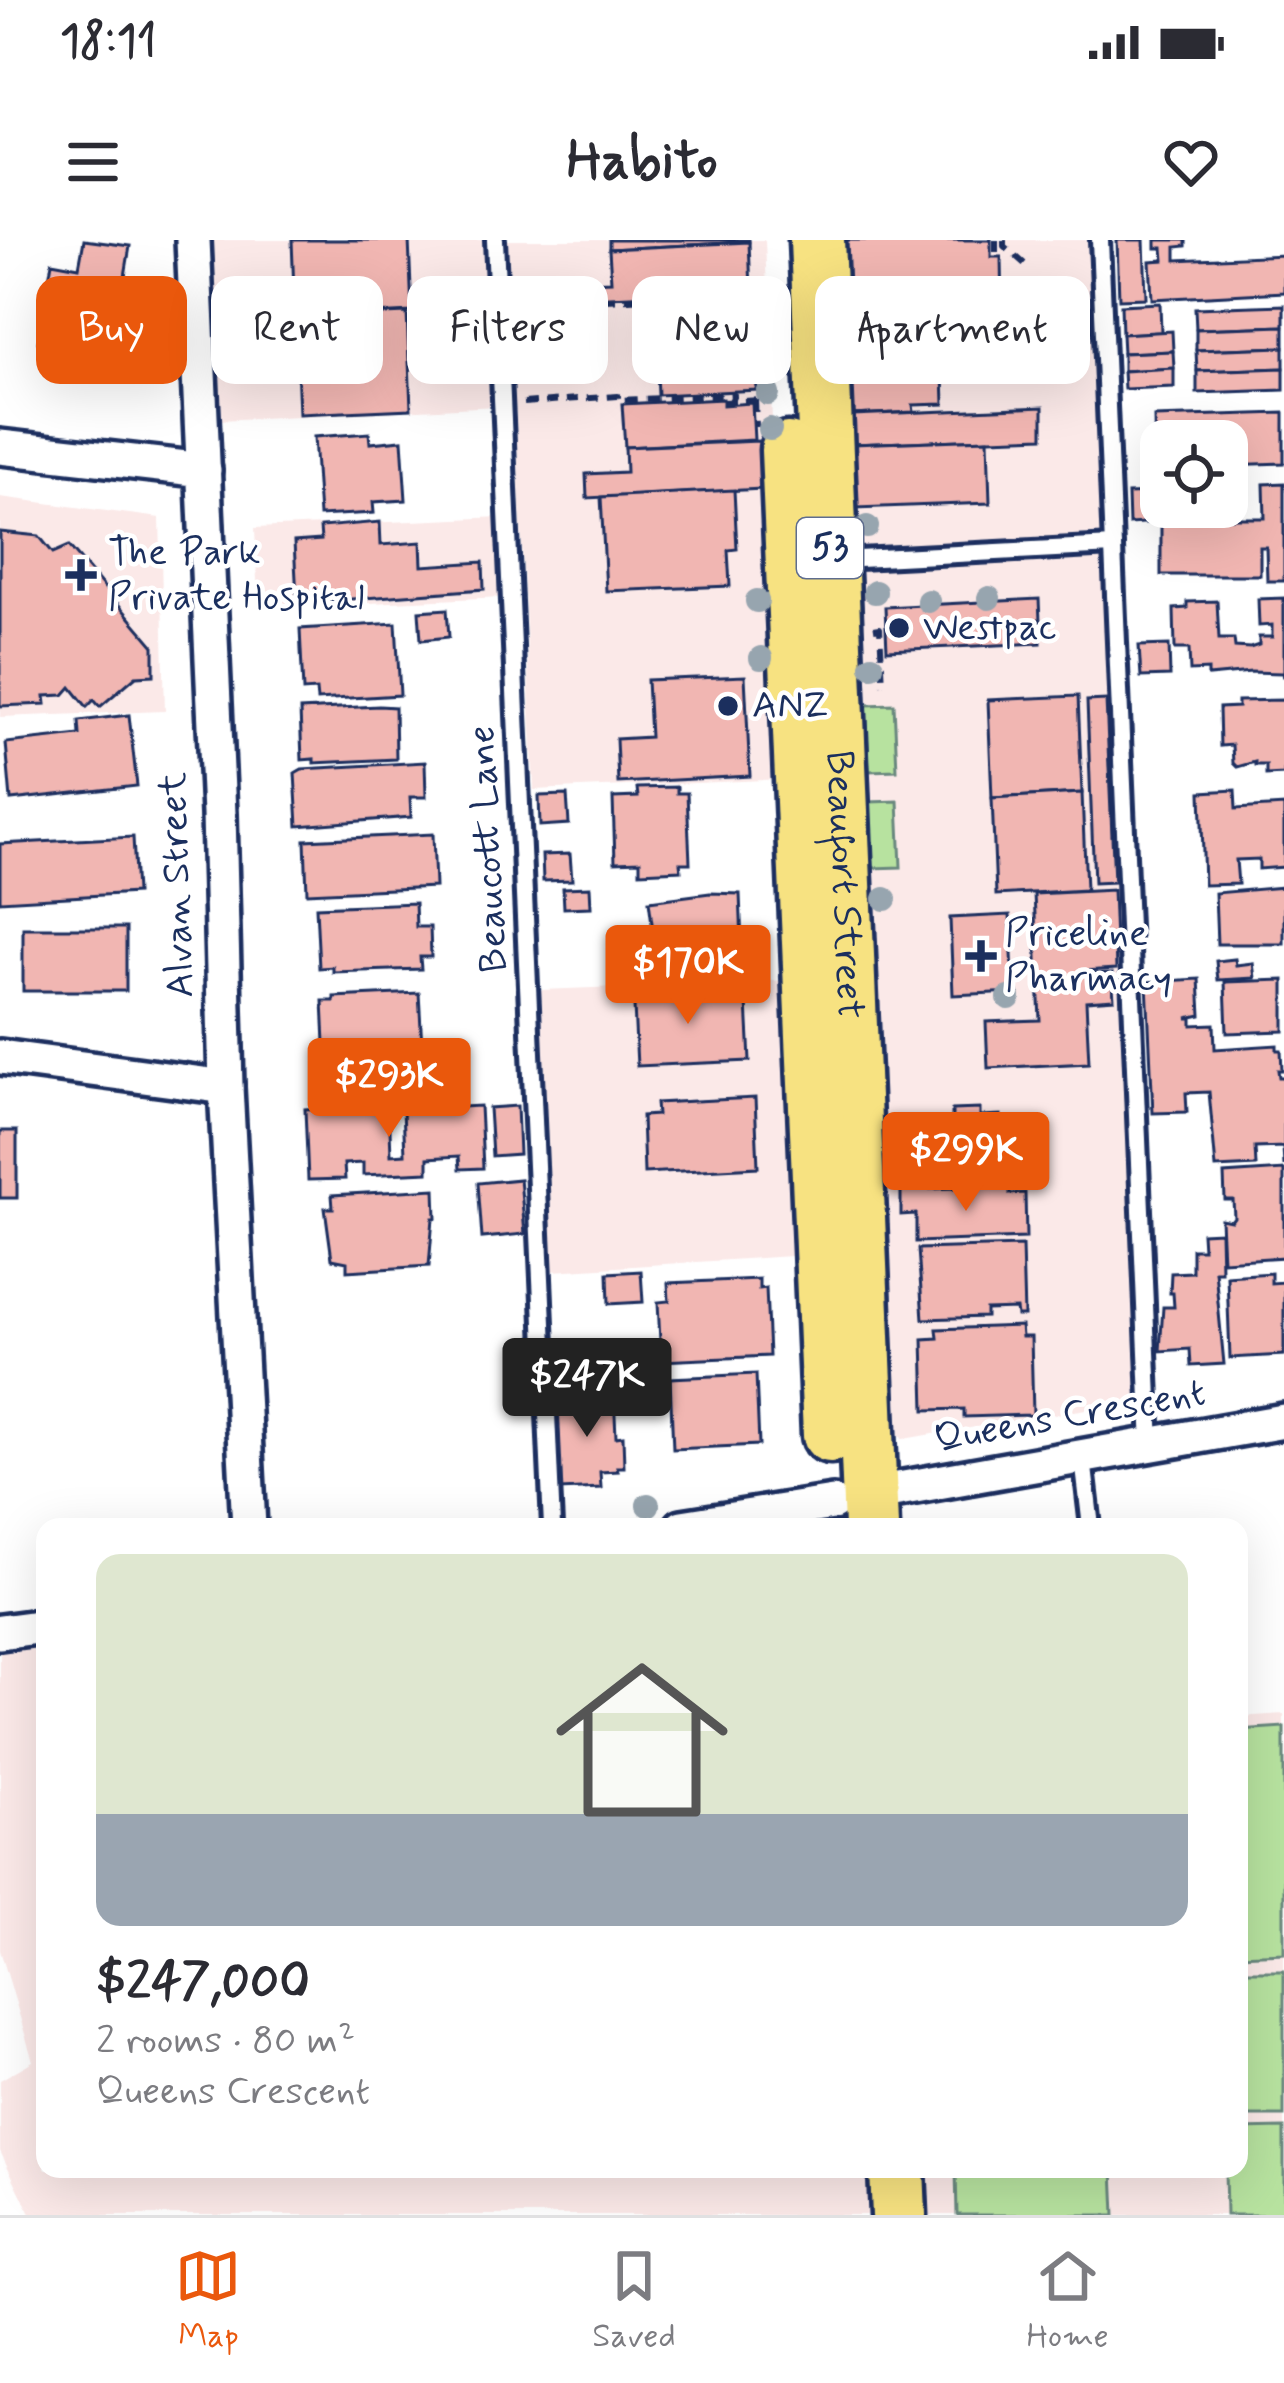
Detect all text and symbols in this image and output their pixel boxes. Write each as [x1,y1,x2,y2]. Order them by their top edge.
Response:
text: 18:11 [60,13,156,72]
text: Habito [566,127,718,198]
icon: menu [60,129,126,195]
icon: heart [1158,129,1224,195]
chip: Buy [36,276,187,384]
chip: Rent [211,276,383,384]
chip: Filters [407,276,608,384]
chip: New [632,276,791,384]
chip: Apartment [815,276,1090,384]
map controls [1140,420,1248,528]
button: locate [1140,420,1248,528]
road number: 53 [797,518,863,578]
place label: The Park Private Hospital [108,528,365,624]
marker: The Park Private Hospital [65,559,97,591]
place label: Westpac [923,603,1057,654]
marker: Westpac [886,615,912,641]
place label: ANZ [752,681,828,732]
marker: ANZ [715,693,741,719]
street label: Beaucott Lane [457,724,521,974]
street label: Beaufort Street [813,749,875,1020]
street label: Alvan Street [149,771,207,999]
place label: Priceline Pharmacy [1005,909,1172,1005]
pin: $170K [604,925,772,1027]
text: $170K [633,938,743,989]
marker: Priceline Pharmacy [968,943,994,969]
pin: $293K [305,1038,473,1140]
text: $293K [335,1051,443,1102]
pin: $299K [882,1112,1050,1214]
text: $299K [909,1125,1023,1176]
pin: $247K [503,1338,671,1440]
text: $247K [529,1351,645,1402]
street label: Queens Crescent [931,1368,1209,1466]
icon: home [534,1632,750,1848]
text: $247,000 [96,1950,310,2016]
text: 2 rooms · 80 m² [96,2016,355,2067]
text: Queens Crescent [96,2067,370,2118]
tab: Map [175,2243,241,2359]
tab: Saved [592,2243,676,2359]
tab: Home [1027,2243,1109,2359]

